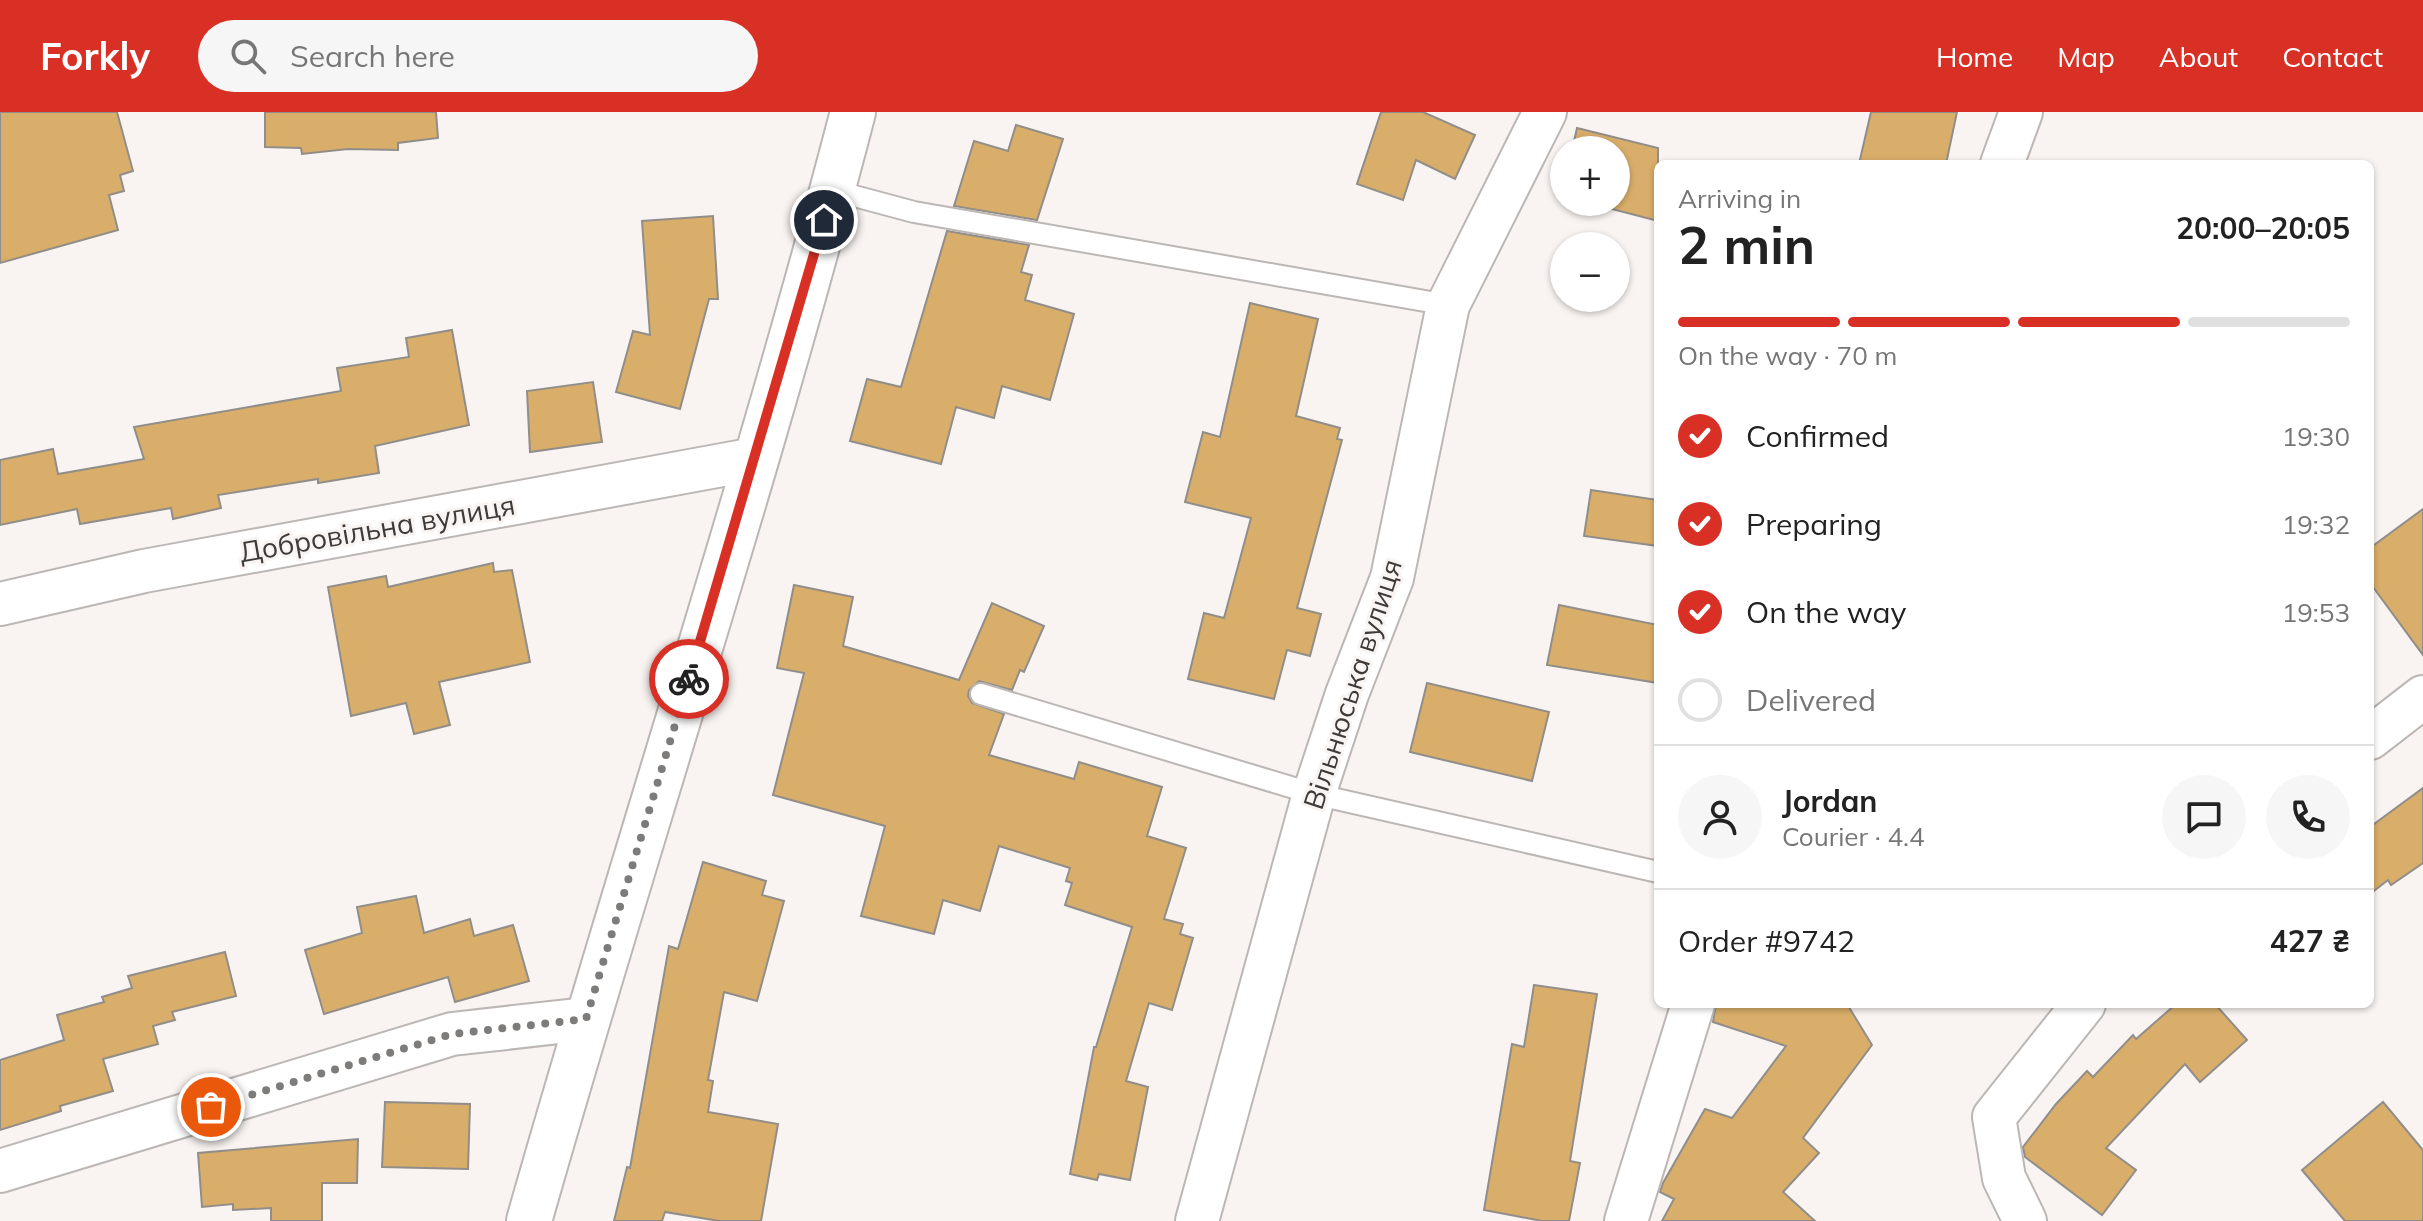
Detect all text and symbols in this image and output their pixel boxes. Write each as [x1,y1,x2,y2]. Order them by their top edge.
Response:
search box [198,20,758,92]
text: Forkly [40,32,150,80]
icon: search [226,34,270,78]
text: Search here [290,37,455,75]
text: Home [1936,39,2013,74]
text: Map [2057,39,2115,74]
text: About [2159,39,2238,74]
text: Contact [2282,39,2383,74]
map controls [1550,136,1630,312]
button: + [1550,136,1630,216]
text: Arriving in [1678,182,1801,215]
pin [790,186,858,254]
icon: home [802,198,846,242]
text: 20:00–20:05 [2176,209,2350,247]
text: 2 min [1678,212,1815,277]
button: − [1550,232,1630,312]
text: On the way · 70 m [1678,339,1897,372]
icon: check [1678,414,1722,458]
text: Confirmed [1746,417,1889,455]
text: 19:30 [2282,420,2350,453]
street label: Добровільна вулиця [236,487,518,569]
icon: check [1678,502,1722,546]
text: Preparing [1746,505,1882,543]
text: 19:32 [2282,508,2350,541]
street label: Вільнюська вулиця [1295,554,1409,814]
icon: check [1678,590,1722,634]
text: On the way [1746,593,1906,631]
text: 19:53 [2282,596,2350,629]
courier [649,639,729,719]
icon: bike [667,657,711,701]
text: Delivered [1746,681,1876,719]
button: person [1678,775,1762,859]
button: chat [2162,775,2246,859]
button: phone [2266,775,2350,859]
text: Jordan [1782,782,1877,820]
text: Courier · 4.4 [1782,820,1925,853]
text: Order #9742 [1678,922,1855,960]
text: 427 ₴ [2270,922,2350,960]
pin [177,1073,245,1141]
icon: bag [189,1085,233,1129]

